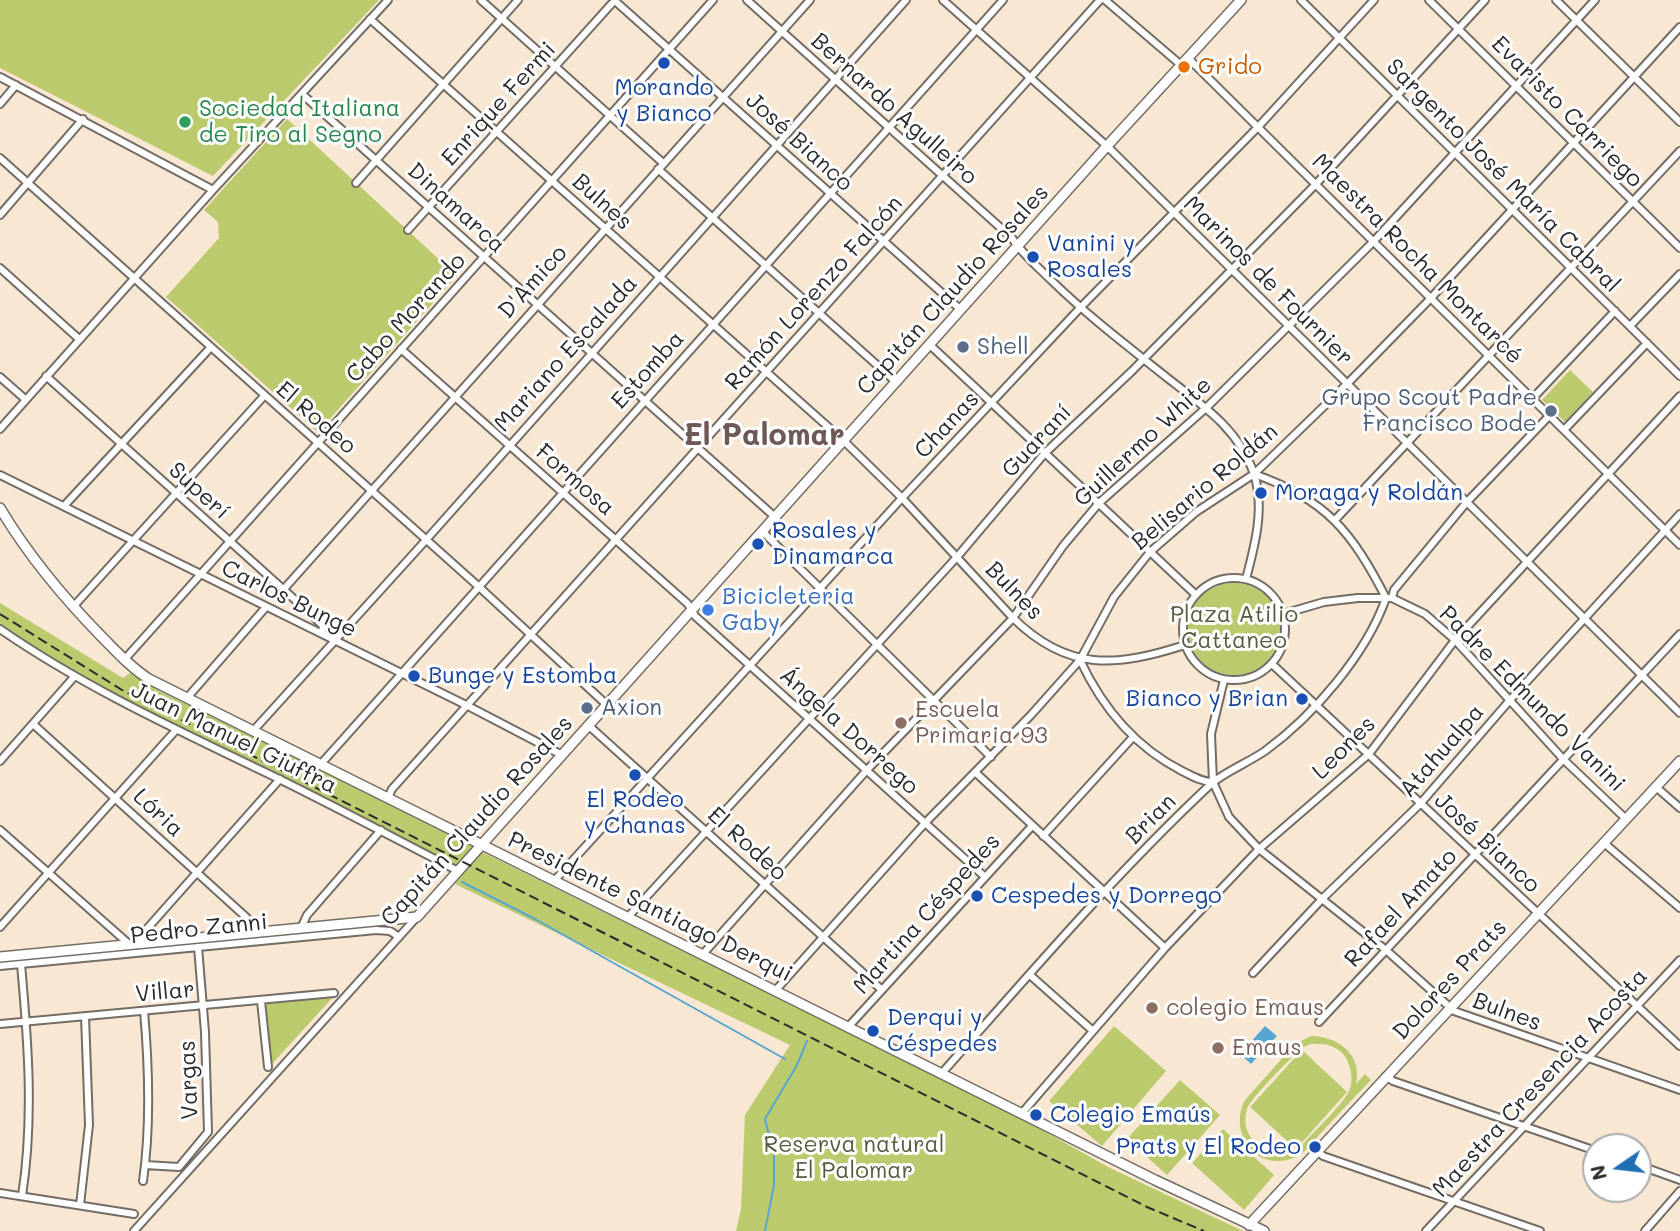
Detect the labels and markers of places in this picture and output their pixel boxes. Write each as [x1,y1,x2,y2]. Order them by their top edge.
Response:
place label: Grido [1198,53,1262,81]
marker: Morando y Bianco [656,55,672,71]
marker: Grido [1176,59,1192,75]
place label: Morando y Bianco [615,74,713,128]
place label: Sociedad Italiana de Tiro al Segno [199,95,400,149]
marker: Sociedad Italiana de Tiro al Segno [177,114,193,130]
place label: Vanini y Rosales [1047,230,1135,284]
marker: Vanini y Rosales [1025,249,1041,265]
place label: Shell [977,333,1029,361]
marker: Shell [955,339,971,355]
place label: Grupo Scout Padre Francisco Bode [1322,384,1537,438]
marker: Grupo Scout Padre Francisco Bode [1543,403,1559,419]
place label: Moraga y Roldán [1275,479,1463,507]
marker: Moraga y Roldán [1253,485,1269,501]
place label: Rosales y Dinamarca [772,517,894,571]
marker: Rosales y Dinamarca [750,536,766,552]
place label: Bicicleteria Gaby [722,583,855,637]
marker: Bicicleteria Gaby [700,602,716,618]
place label: Bunge y Estomba [428,662,617,690]
marker: Bunge y Estomba [406,668,422,684]
place label: Bianco y Brian [1126,685,1288,713]
marker: Bianco y Brian [1294,691,1310,707]
place label: Axion [601,694,662,722]
place label: Escuela Primaria 93 [915,696,1048,750]
marker: Axion [579,700,595,716]
marker: Escuela Primaria 93 [893,715,909,731]
marker: El Rodeo y Chanas [627,767,643,783]
place label: El Rodeo y Chanas [584,786,686,840]
place label: Cespedes y Dorrego [991,882,1222,910]
marker: Cespedes y Dorrego [969,888,985,904]
place label: colegio Emaus [1166,994,1324,1022]
marker: colegio Emaus [1144,1000,1160,1016]
place label: Derqui y Céspedes [887,1004,998,1058]
marker: Derqui y Céspedes [865,1023,881,1039]
place label: Emaus [1232,1034,1302,1062]
marker: Emaus [1210,1040,1226,1056]
place label: Colegio Emaús [1050,1101,1211,1129]
marker: Colegio Emaús [1028,1107,1044,1123]
place label: Prats y El Rodeo [1116,1133,1301,1161]
marker: Prats y El Rodeo [1307,1139,1323,1155]

